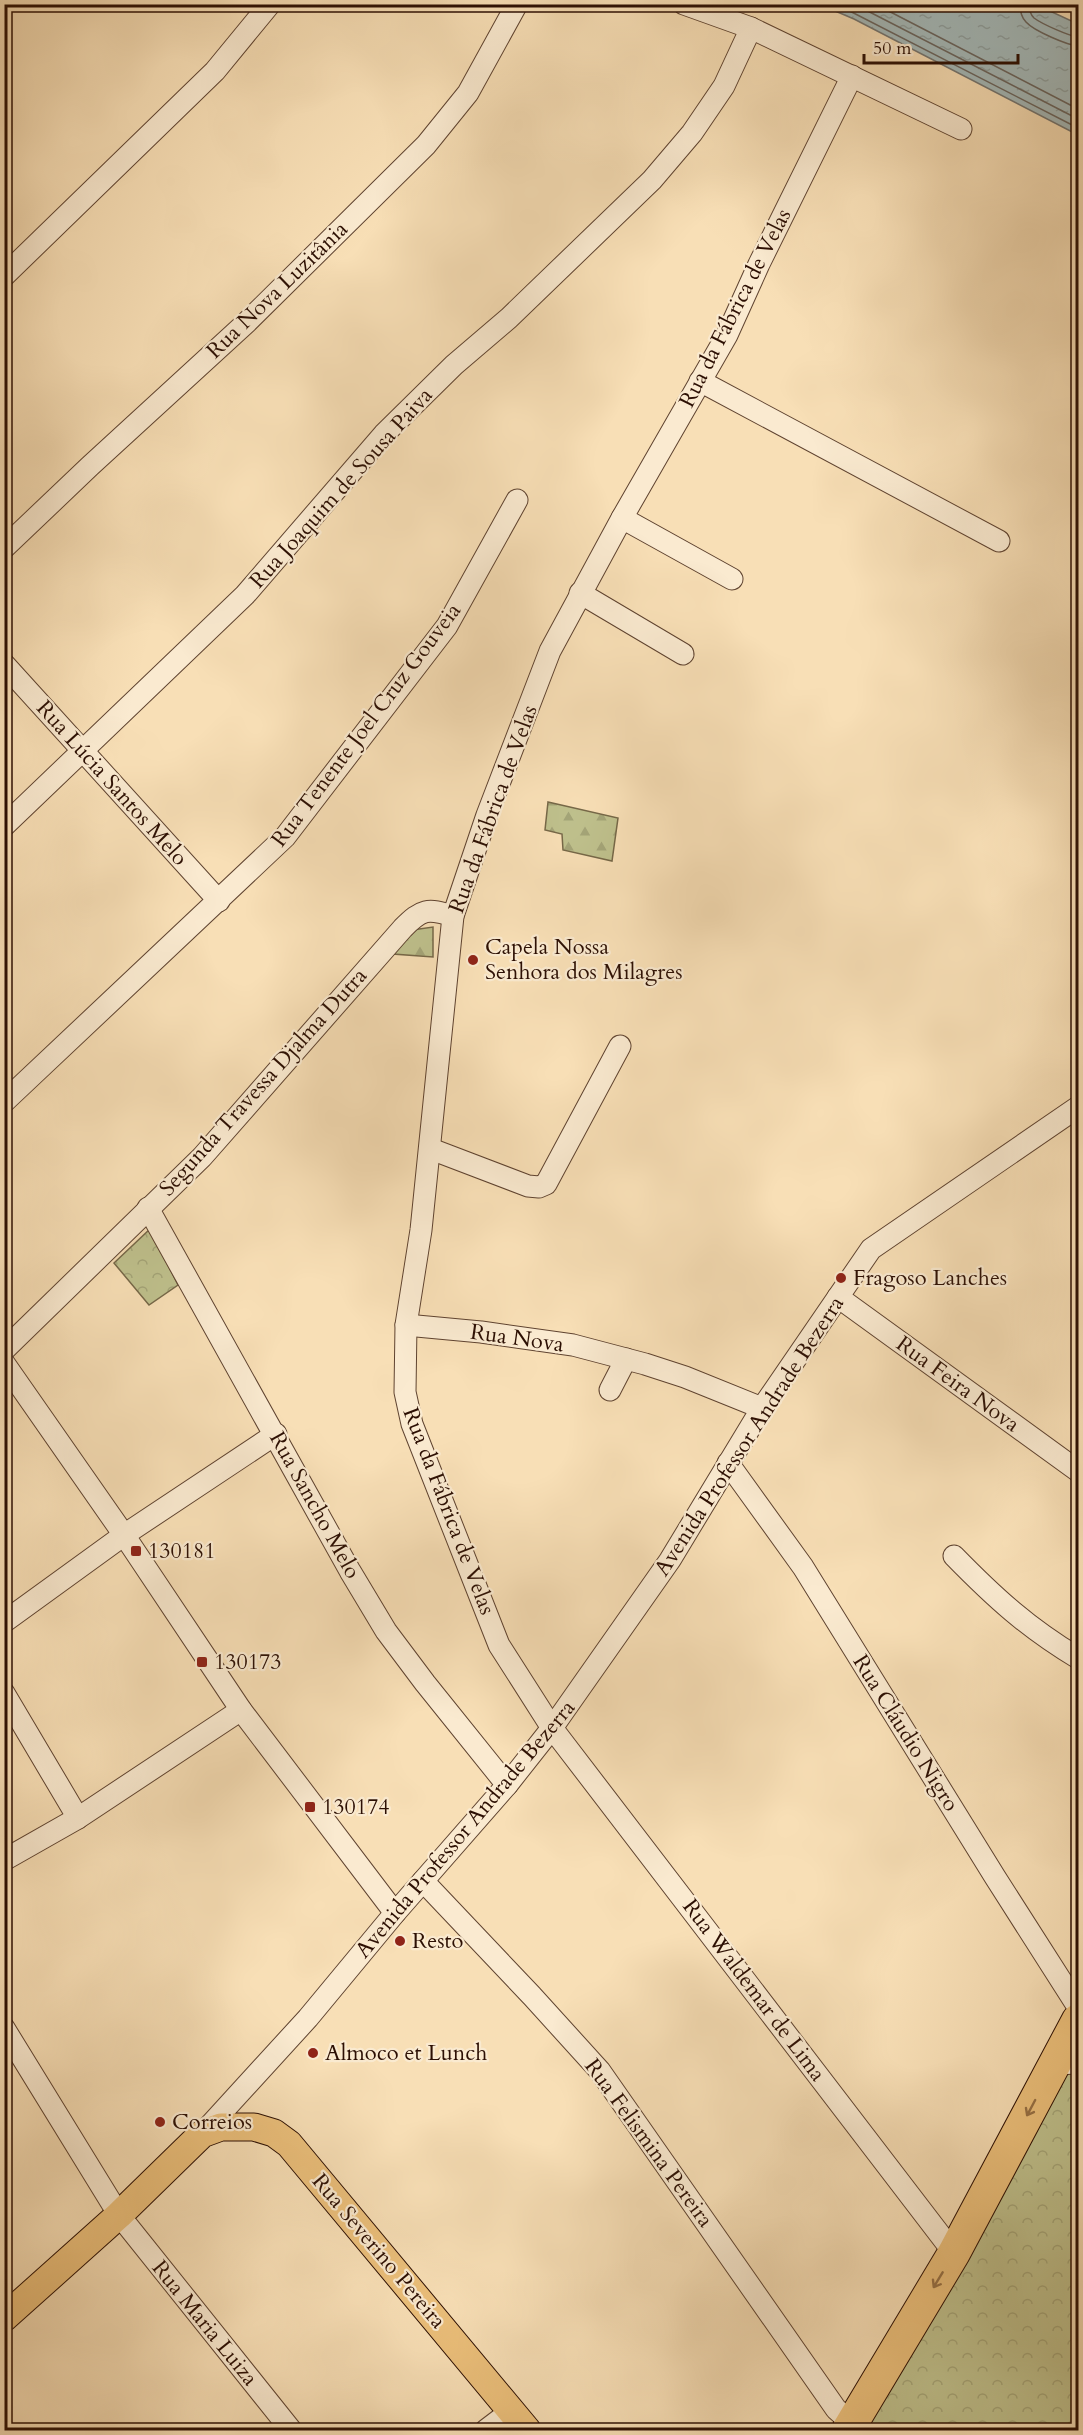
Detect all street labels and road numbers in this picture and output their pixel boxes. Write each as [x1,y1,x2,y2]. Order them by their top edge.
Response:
street label: Rua da Fábrica de Velas [672,203,798,413]
street label: Rua Nova Luzitânia [200,214,355,365]
street label: Rua Joaquim de Sousa Paiva [243,381,440,595]
street label: Rua Tenente Joel Cruz Gouveia [264,596,468,853]
street label: Rua Lúcia Santos Melo [30,694,195,872]
street label: Rua da Fábrica de Velas [441,701,545,917]
street label: Segunda Travessa Djalma Dutra [152,961,374,1203]
street label: Avenida Professor Andrade Bezerra [647,1290,851,1582]
street label: Rua Nova [468,1317,566,1359]
street label: Rua Feira Nova [890,1329,1026,1439]
street label: Rua da Fábrica de Velas [396,1403,502,1619]
street label: Rua Sancho Melo [262,1426,368,1584]
street label: Rua Cláudio Nigro [846,1649,966,1817]
street label: Avenida Professor Andrade Bezerra [348,1693,582,1964]
street label: Rua Waldemar de Lima [675,1893,833,2088]
street label: Rua Felismina Pereira [578,2053,721,2234]
street label: Rua Severino Pereira [305,2167,453,2335]
street label: Rua Maria Luiza [145,2254,265,2392]

